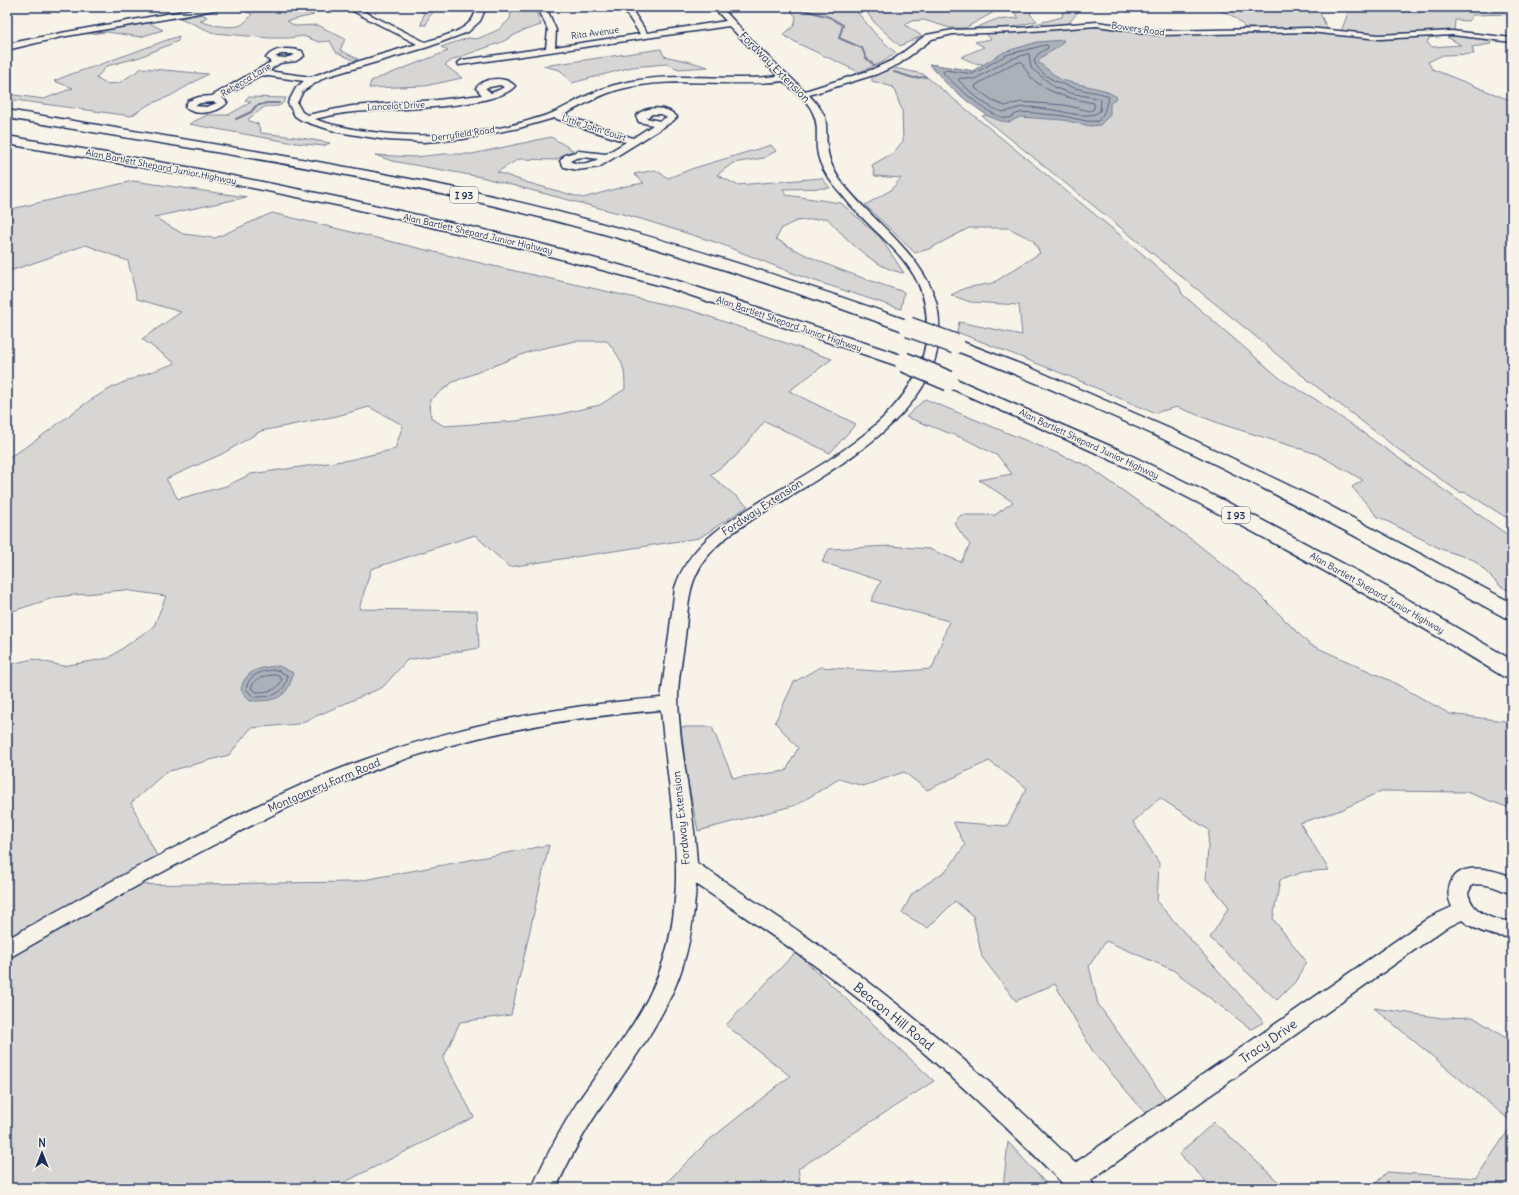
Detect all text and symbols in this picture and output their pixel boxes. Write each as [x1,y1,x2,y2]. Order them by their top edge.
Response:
street label: Bowers Road [1111,19,1166,38]
street label: Rita Avenue [570,24,620,41]
street label: Fordway Extension [737,29,813,105]
street label: Rebecca Lane [219,60,273,99]
street label: Lancelot Drive [367,98,425,113]
street label: Little John Court [561,112,628,143]
street label: Derryfield Road [430,124,495,143]
street label: Alan Bartlett Shepard Junior Highway [85,146,237,187]
road number: I 93 [450,187,478,203]
street label: Alan Bartlett Shepard Junior Highway [402,211,554,256]
street label: Alan Bartlett Shepard Junior Highway [715,293,863,354]
street label: Alan Bartlett Shepard Junior Highway [1017,406,1161,481]
street label: Fordway Extension [719,475,805,539]
road number: I 93 [1222,507,1250,523]
street label: Alan Bartlett Shepard Junior Highway [1308,549,1446,636]
street label: Montgomery Farm Road [266,755,383,815]
street label: Fordway Extension [669,770,693,866]
street label: Beacon Hill Road [850,979,938,1054]
street label: Tracy Drive [1236,1015,1300,1067]
north arrow [22,1133,62,1173]
text: N [38,1136,46,1150]

